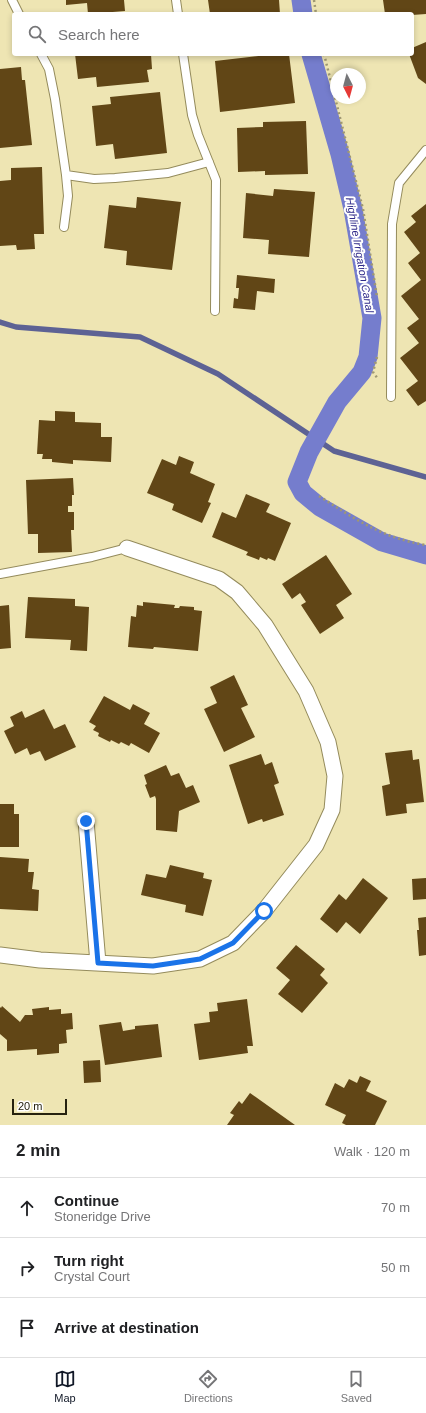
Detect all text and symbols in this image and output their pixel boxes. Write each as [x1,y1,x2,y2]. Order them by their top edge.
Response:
search box [12,12,414,56]
icon: search [26,23,48,45]
text: Search here [58,26,140,43]
north arrow [330,68,366,104]
water label: Highline Irrigation Canal [344,196,376,314]
route end [77,812,95,830]
route start [255,902,273,920]
scale bar [12,1097,67,1116]
text: 20 m [18,1100,42,1112]
text: 2 min [16,1141,60,1160]
text: Walk · 120 m [334,1144,410,1159]
text: Continue [54,1192,119,1209]
icon: ahead [16,1197,38,1219]
text: 70 m [381,1200,410,1215]
text: Stoneridge Drive [54,1209,151,1224]
text: Turn right [54,1252,124,1269]
icon: right [16,1257,38,1279]
text: 50 m [381,1260,410,1275]
text: Crystal Court [54,1269,130,1284]
icon: arrive [16,1317,38,1339]
text: Arrive at destination [54,1319,199,1336]
tab: Map [54,1368,76,1404]
tab: Directions [184,1368,233,1404]
tab: Saved [341,1368,372,1404]

